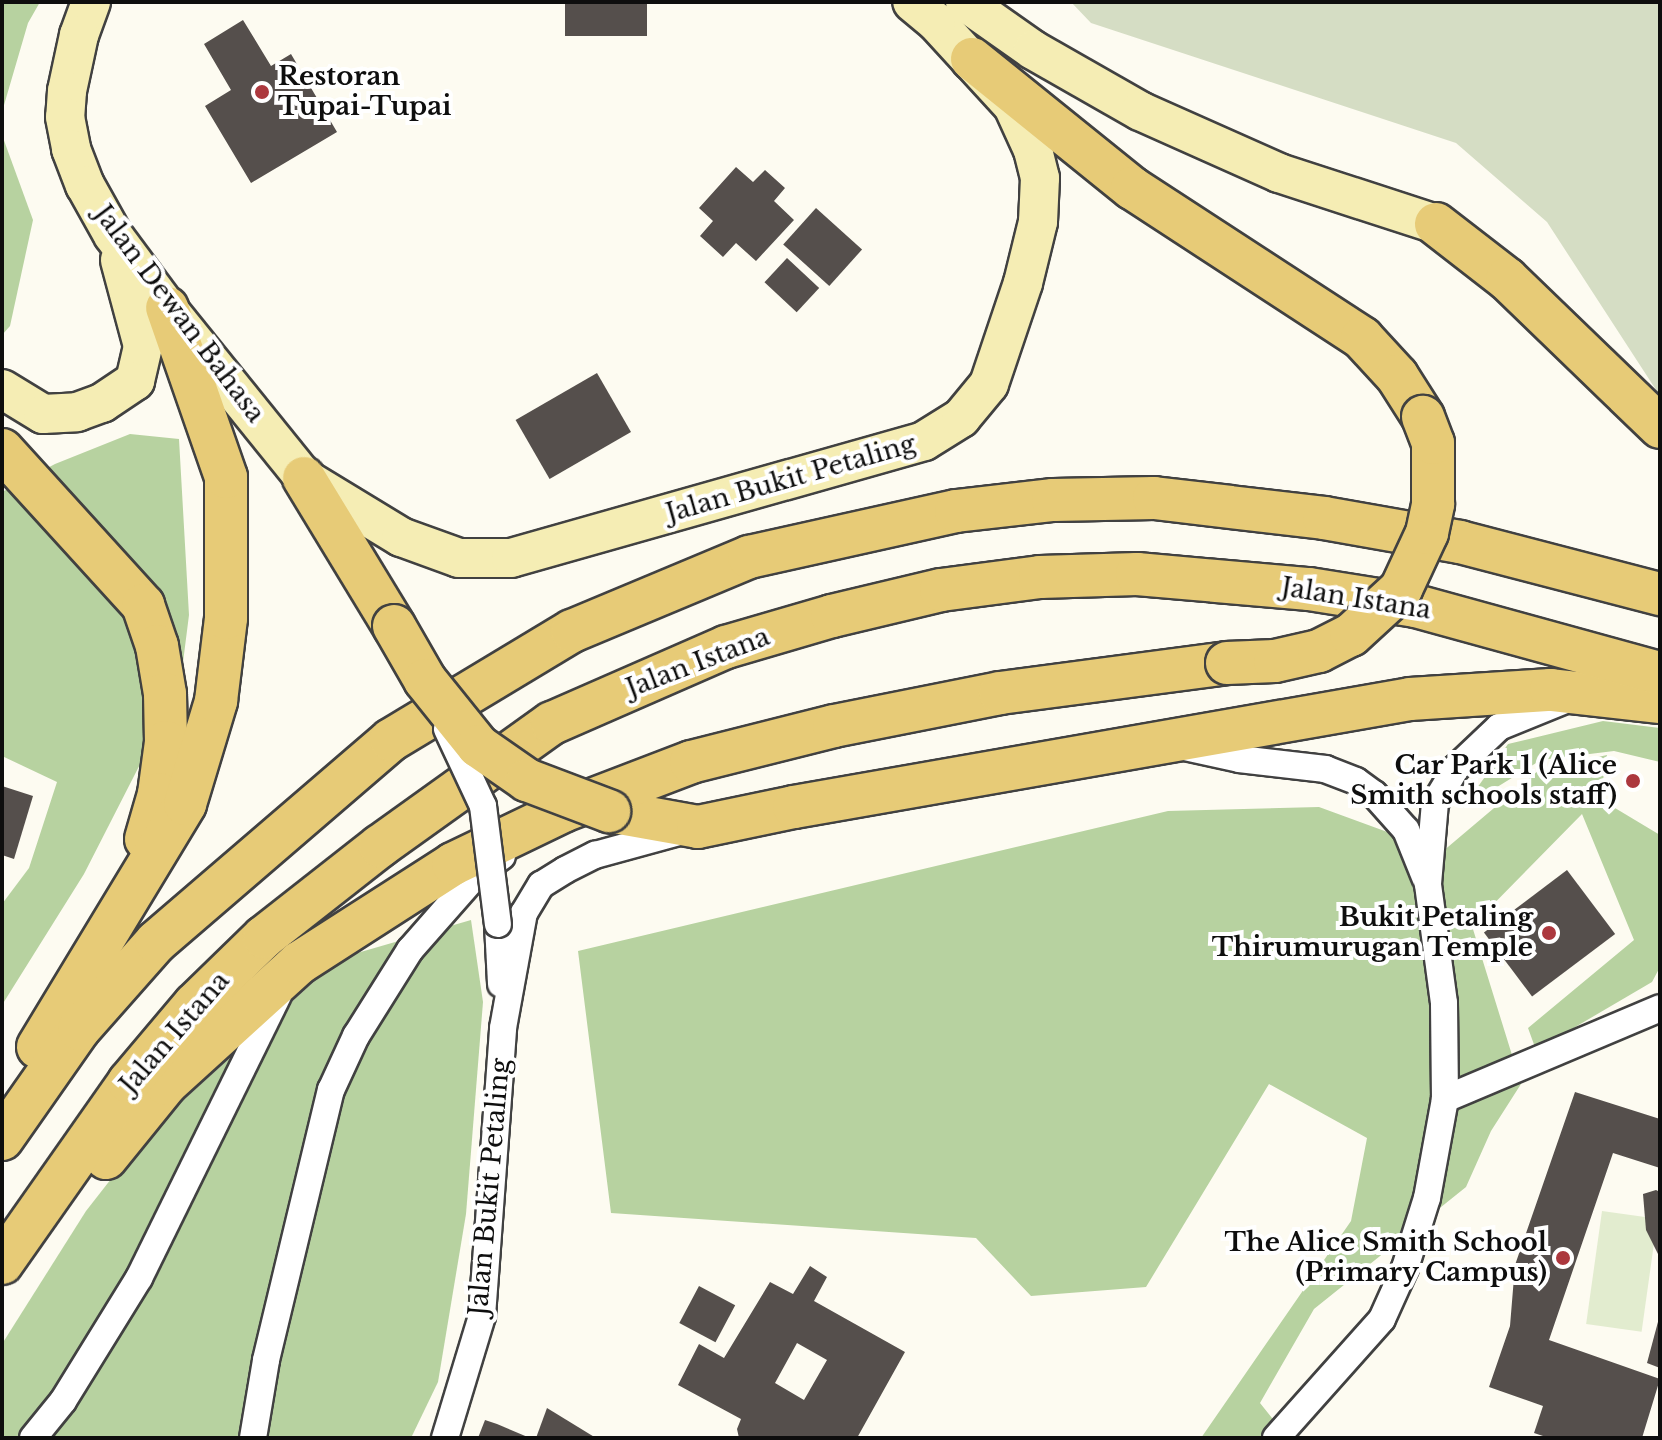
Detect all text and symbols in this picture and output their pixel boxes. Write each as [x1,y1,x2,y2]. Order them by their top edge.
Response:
place label: Restoran Tupai-Tupai [278,61,451,122]
marker: Restoran Tupai-Tupai [253,83,271,101]
street label: Jalan Dewan Bahasa [87,199,271,429]
street label: Jalan Bukit Petaling [662,428,920,530]
street label: Jalan Istana [1279,572,1433,626]
street label: Jalan Istana [622,621,774,705]
place label: Car Park 1 (Alice Smith schools staff) [1350,750,1617,812]
marker: Car Park 1 (Alice Smith schools staff) [1624,772,1642,790]
place label: Bukit Petaling Thirumurugan Temple [1211,902,1533,964]
marker: Bukit Petaling Thirumurugan Temple [1540,924,1558,942]
street label: Jalan Istana [114,966,236,1100]
street label: Jalan Bukit Petaling [463,1057,517,1317]
place label: The Alice Smith School (Primary Campus) [1224,1227,1547,1288]
marker: The Alice Smith School (Primary Campus) [1554,1249,1572,1267]

